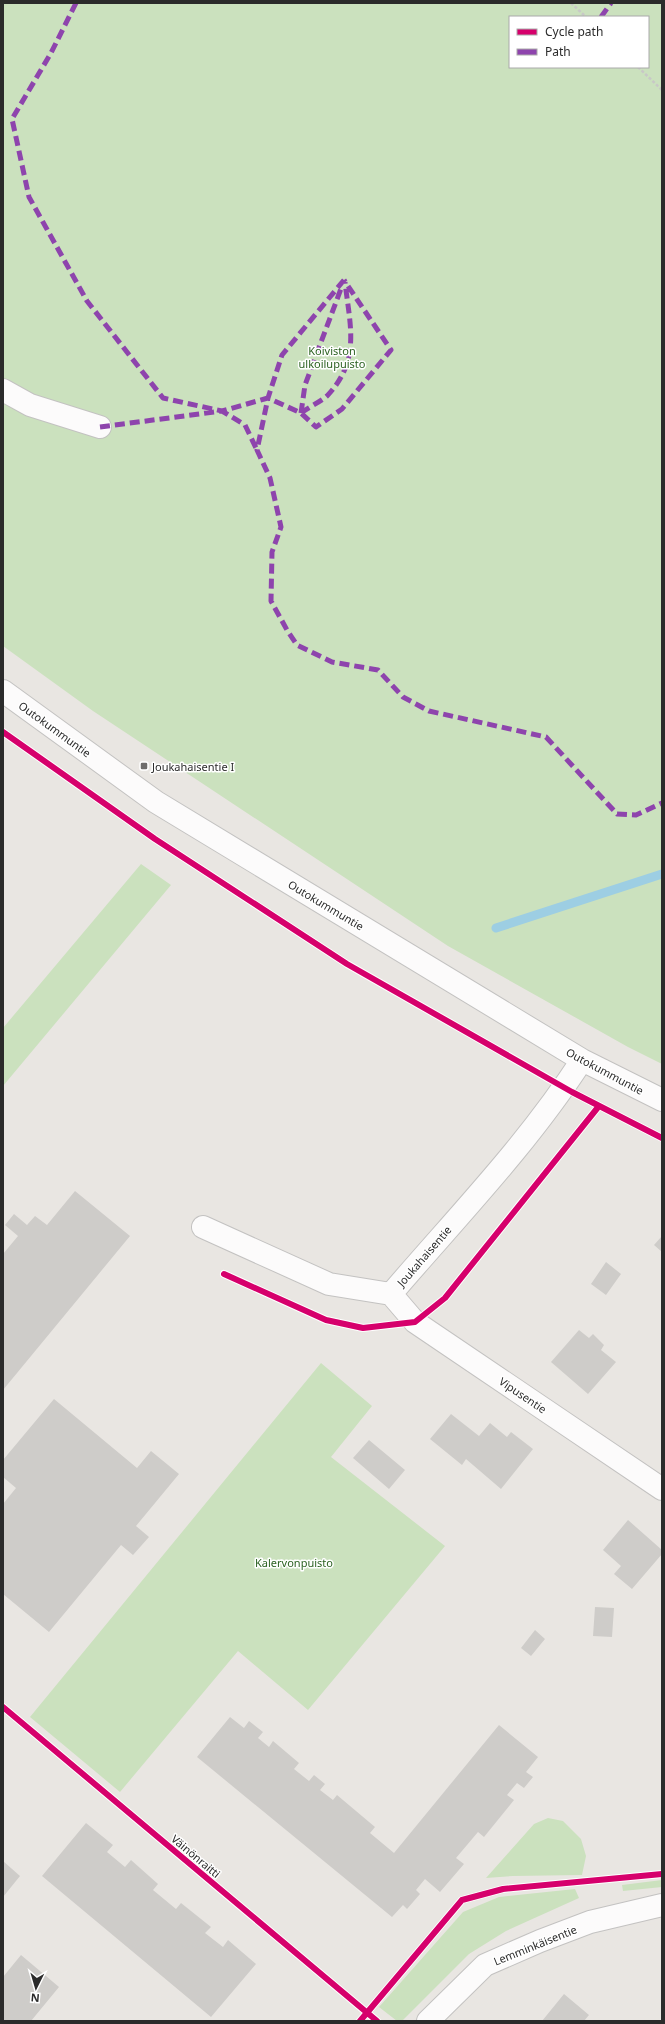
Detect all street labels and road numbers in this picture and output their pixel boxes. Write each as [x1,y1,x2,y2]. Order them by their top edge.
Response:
street label: Outokummuntie [16,698,94,760]
street label: Outokummuntie [285,876,367,934]
street label: Outokummuntie [564,1044,646,1098]
street label: Joukahaisentie [393,1223,454,1290]
street label: Vipusentie [496,1374,550,1416]
street label: Väinönraitti [168,1831,224,1881]
street label: Lemminkäisentie [491,1921,579,1969]

